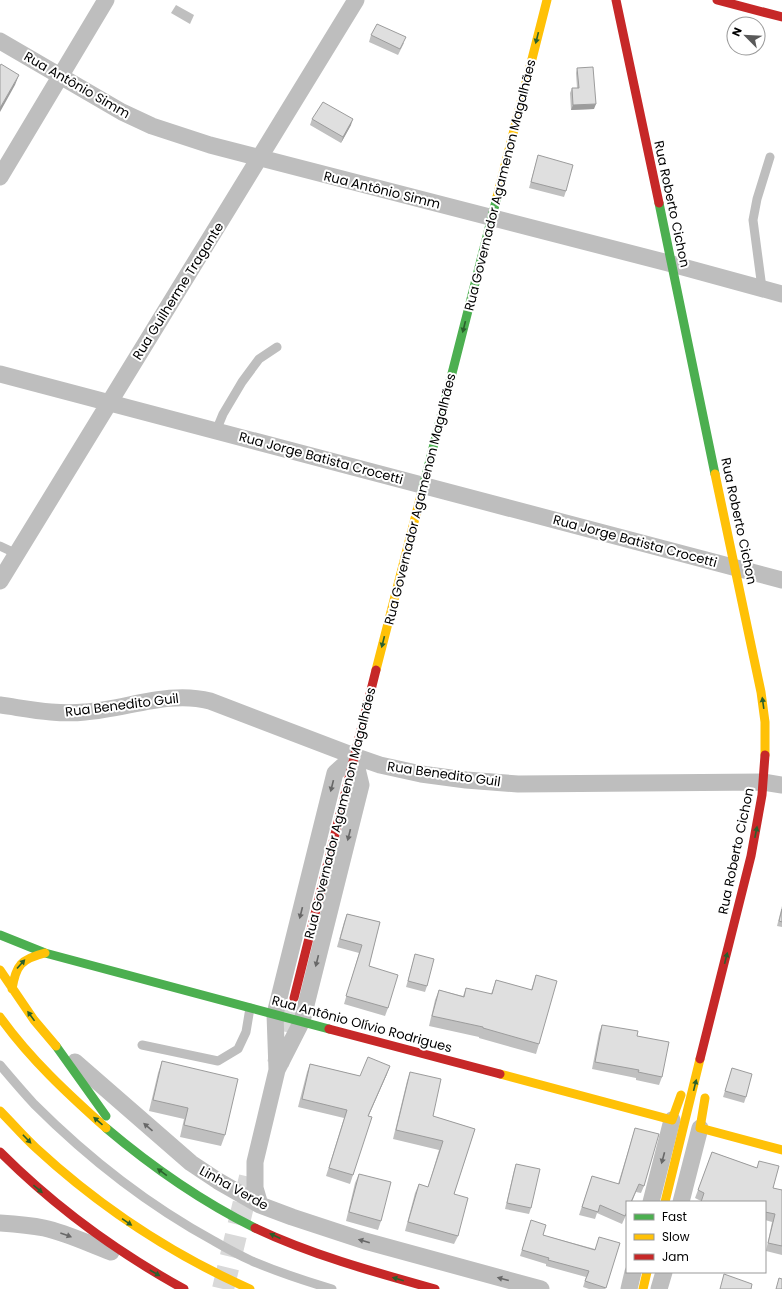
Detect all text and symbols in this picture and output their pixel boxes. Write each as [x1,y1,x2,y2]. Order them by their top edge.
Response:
north arrow [726,16,766,56]
text: N [728,25,746,39]
one-way arrow [534,32,540,44]
street label: Rua Antônio Simm [20,47,134,123]
street label: Rua Governador Agamenon Magalhães [460,57,541,313]
street label: Rua Roberto Cichon [649,139,695,269]
street label: Rua Antônio Simm [322,166,442,214]
street label: Rua Guilherme Tragante [128,219,228,363]
one-way arrow [461,321,467,333]
street label: Rua Governador Agamenon Magalhães [380,371,461,627]
street label: Rua Jorge Batista Crocetti [237,427,405,489]
street label: Rua Roberto Cichon [716,456,762,586]
street label: Rua Jorge Batista Crocetti [551,510,719,572]
one-way arrow [380,637,386,649]
street label: Rua Governador Agamenon Magalhães [300,685,381,941]
street label: Rua Benedito Guil [64,689,180,721]
one-way arrow [760,697,766,709]
street label: Rua Benedito Guil [386,757,502,791]
one-way arrow [328,780,334,793]
street label: Rua Roberto Cichon [713,786,759,916]
one-way arrow [753,826,759,838]
one-way arrow [345,829,351,841]
one-way arrow [297,906,303,919]
one-way arrow [723,952,729,964]
one-way arrow [314,955,320,967]
one-way arrow [16,959,25,969]
street label: Rua Antônio Olívio Rodrigues [270,991,454,1057]
one-way arrow [27,1011,36,1022]
one-way arrow [692,1078,698,1090]
one-way arrow [93,1116,103,1125]
one-way arrow [143,1122,153,1131]
one-way arrow [22,1134,32,1144]
one-way arrow [659,1152,665,1164]
street label: Linha Verde [196,1161,272,1215]
one-way arrow [157,1168,167,1176]
one-way arrow [33,1184,44,1193]
legend [626,1201,766,1273]
text: Fast [662,1208,687,1225]
one-way arrow [122,1218,132,1226]
text: Slow [662,1228,690,1245]
one-way arrow [60,1232,72,1238]
one-way arrow [269,1233,280,1239]
one-way arrow [358,1238,370,1244]
text: Jam [662,1248,689,1265]
one-way arrow [149,1270,161,1277]
one-way arrow [391,1276,403,1282]
one-way arrow [497,1276,509,1282]

